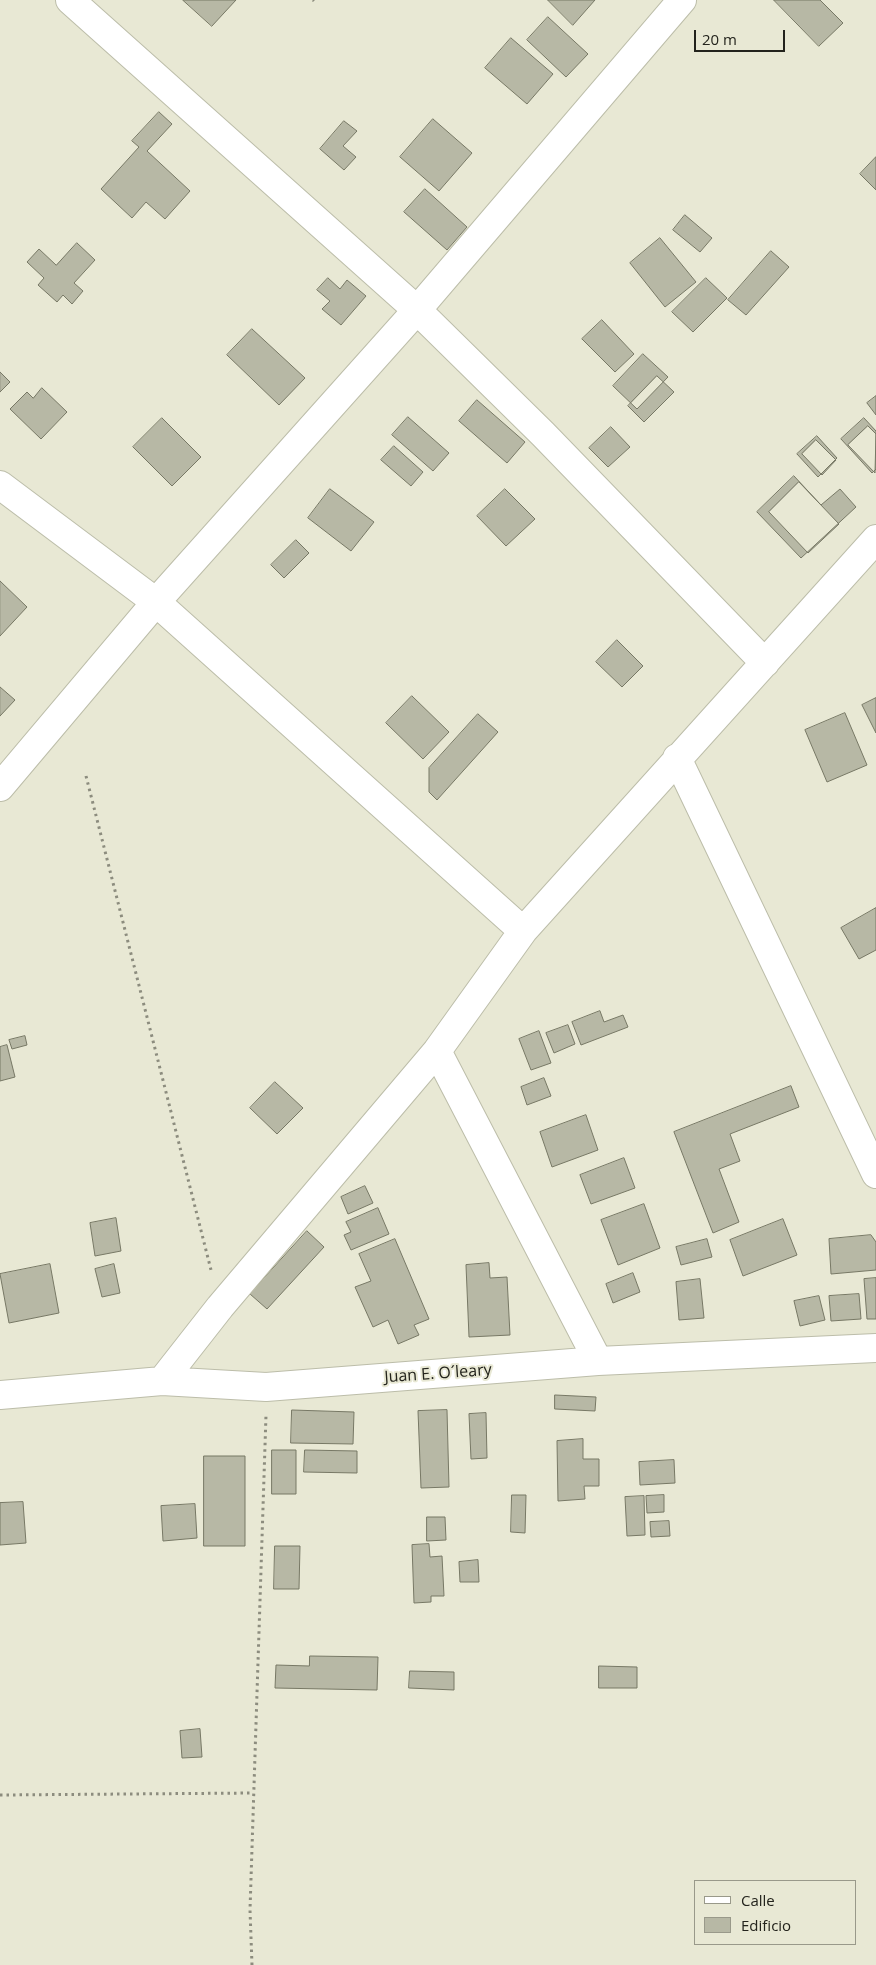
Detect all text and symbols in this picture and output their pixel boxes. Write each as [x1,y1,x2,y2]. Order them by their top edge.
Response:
scale bar [696,20,787,52]
text: 20 m [702,29,737,49]
street label: Juan E. O´leary [384,1361,492,1387]
legend [694,1880,856,1945]
text: Calle [741,1890,775,1910]
text: Edificio [741,1915,791,1935]

